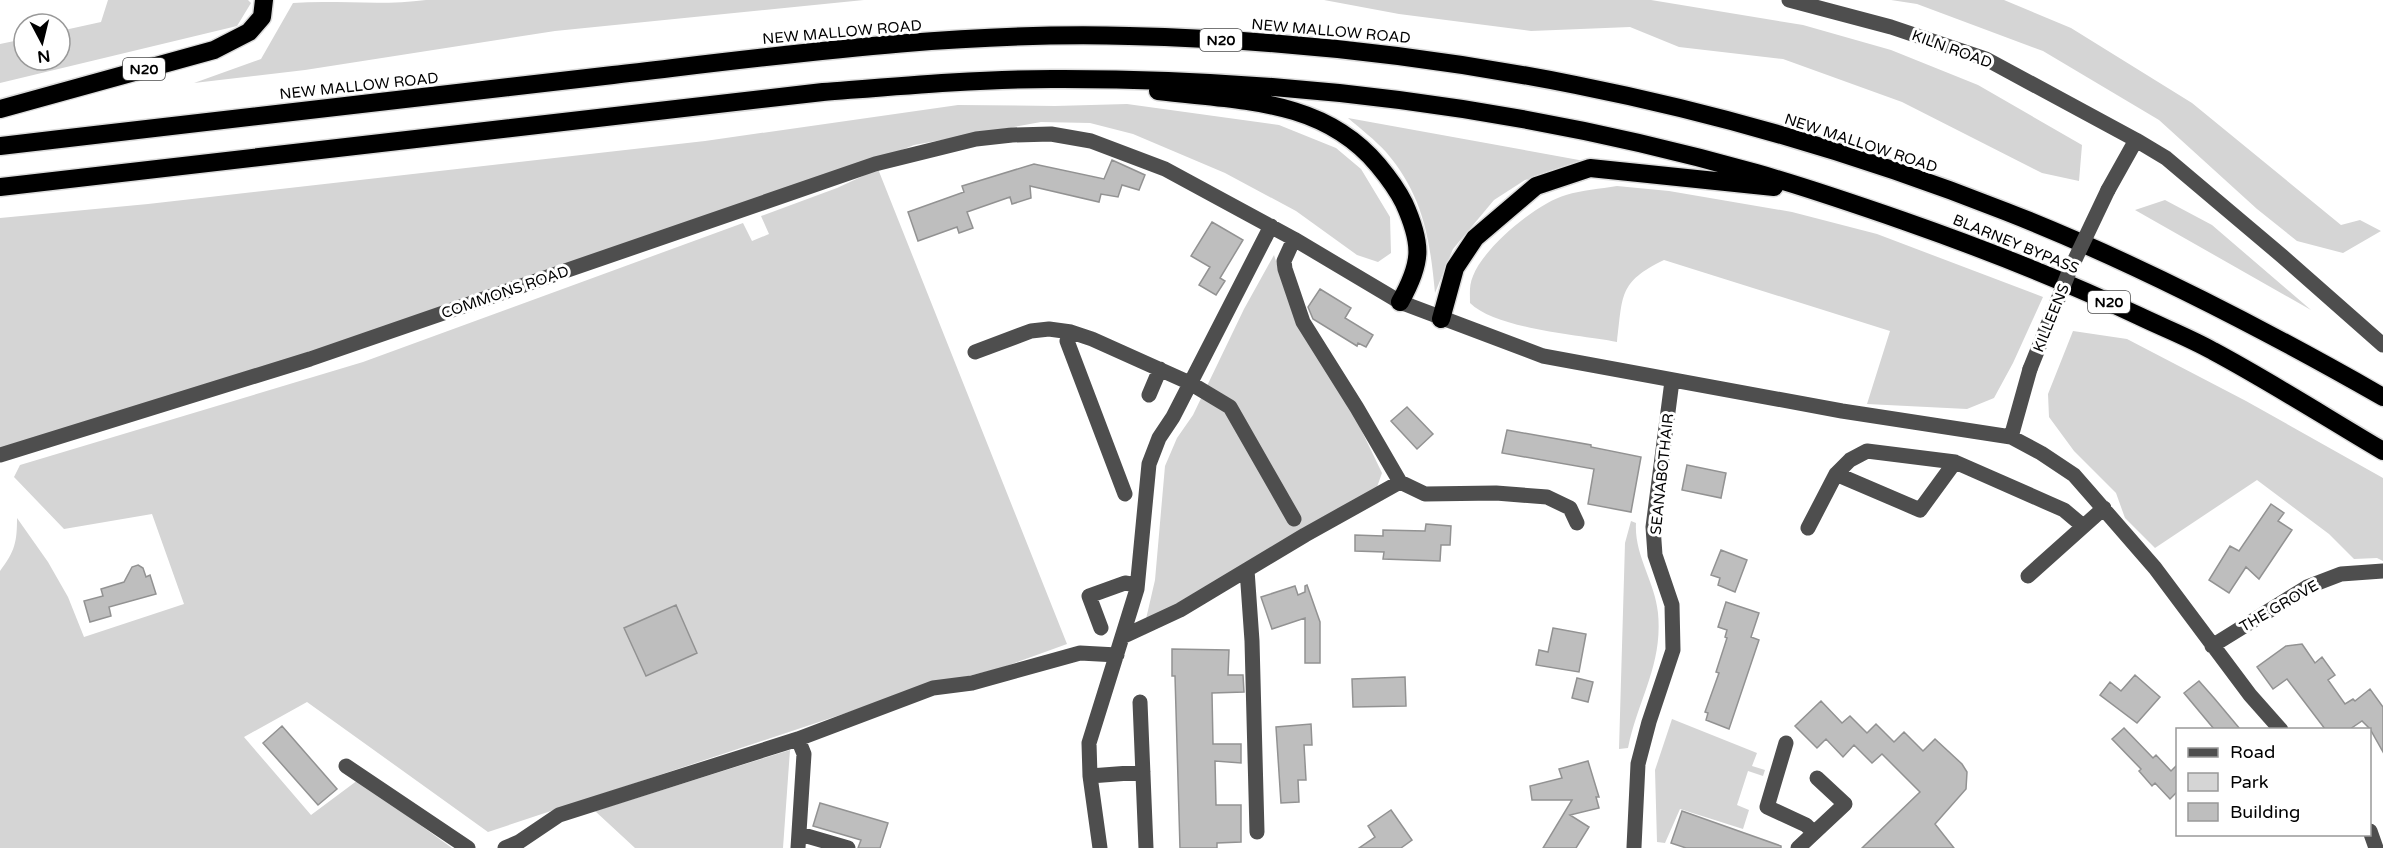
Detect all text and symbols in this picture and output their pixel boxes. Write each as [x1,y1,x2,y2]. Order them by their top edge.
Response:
north arrow [12,12,72,72]
street label: NEW MALLOW ROAD [1251,15,1411,47]
street label: NEW MALLOW ROAD [762,16,922,48]
street label: KILN ROAD [1909,26,1995,72]
road number: N20 [1200,29,1242,51]
text: N [36,45,51,67]
road number: N20 [123,58,165,80]
street label: NEW MALLOW ROAD [279,69,439,103]
street label: NEW MALLOW ROAD [1782,110,1940,176]
street label: BLARNEY BYPASS [1950,210,2082,278]
street label: COMMONS ROAD [439,262,571,322]
street label: KILLEENS [2029,281,2073,355]
road number: N20 [2088,291,2130,313]
street label: SEANABOTHAIR [1647,412,1677,536]
street label: THE GROVE [2236,576,2322,636]
legend [2176,728,2371,836]
text: Road [2230,741,2275,763]
text: Park [2230,771,2269,793]
text: Building [2230,801,2300,823]

